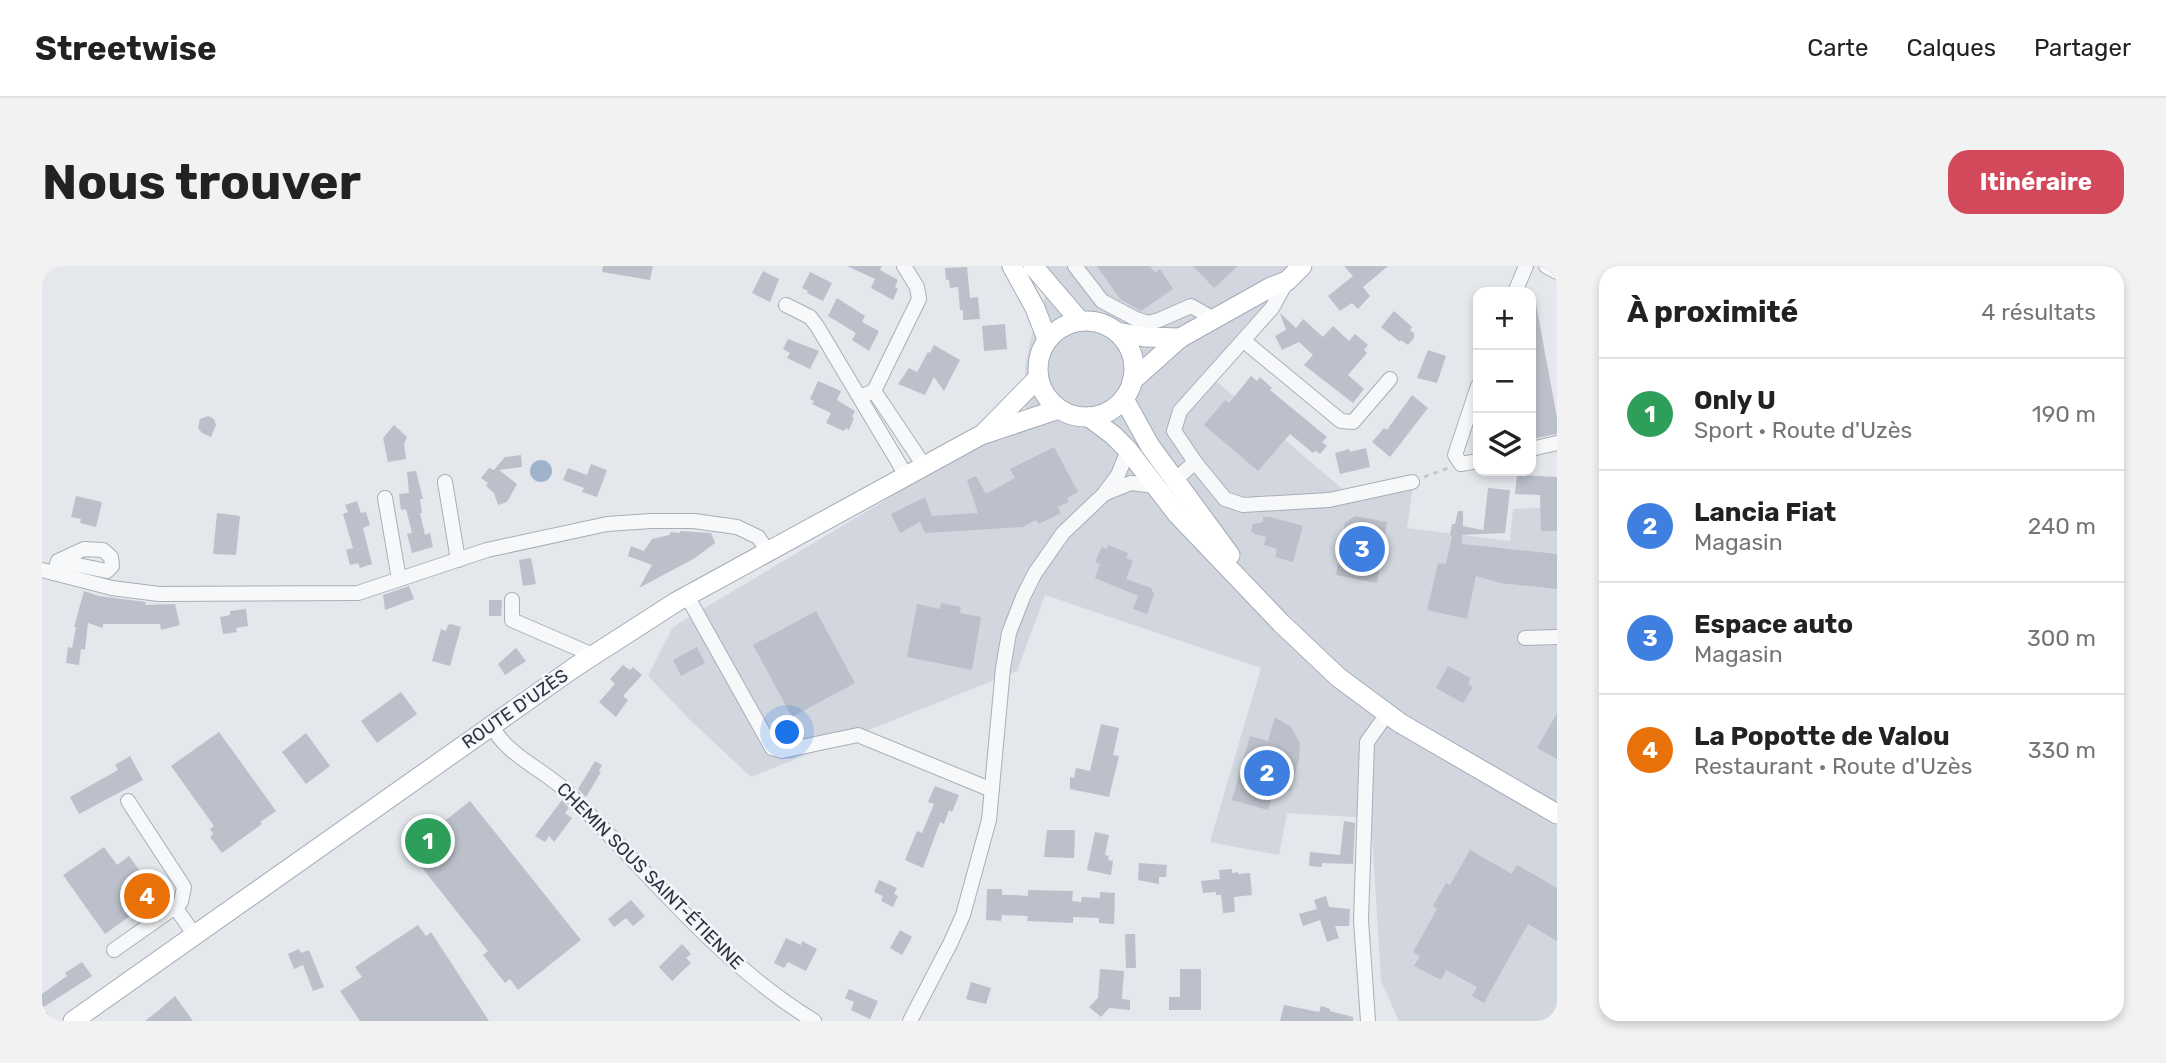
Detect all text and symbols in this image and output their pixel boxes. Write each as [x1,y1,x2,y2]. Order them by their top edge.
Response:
text: Streetwise [35,29,217,68]
text: Carte [1807,34,1868,62]
text: Calques [1906,34,1996,62]
text: Partager [2034,34,2131,62]
button: Itinéraire [1948,150,2124,214]
text: Nous trouver [42,153,361,211]
map controls [1473,287,1536,476]
button: + [1473,287,1536,350]
text: À proximité [1627,294,1798,330]
text: 4 résultats [1981,298,2096,326]
button: − [1473,350,1536,413]
text: Only U [1694,385,1776,416]
text: 1 [1644,400,1656,428]
text: 190 m [2032,400,2096,428]
button: layers [1473,413,1536,476]
text: Sport · Route d'Uzès [1694,416,1912,444]
text: Lancia Fiat [1694,497,1836,528]
text: 2 [1643,512,1657,540]
text: 240 m [2028,512,2096,540]
pin: 3 [1339,523,1385,575]
text: Magasin [1694,528,1783,556]
text: Espace auto [1694,609,1853,640]
text: 3 [1642,624,1658,652]
text: 300 m [2027,624,2096,652]
text: Magasin [1694,640,1783,668]
street label: ROUTE D'UZÈS [458,664,572,754]
your location [770,715,804,749]
text: La Popotte de Valou [1694,721,1950,752]
text: 4 [1642,736,1658,764]
text: 330 m [2028,736,2096,764]
pin: 2 [1244,747,1290,799]
text: Restaurant · Route d'Uzès [1694,752,1972,780]
street label: CHEMIN SOUS SAINT-ÉTIENNE [552,778,748,974]
pin: 1 [405,815,451,867]
pin: 4 [124,870,170,922]

